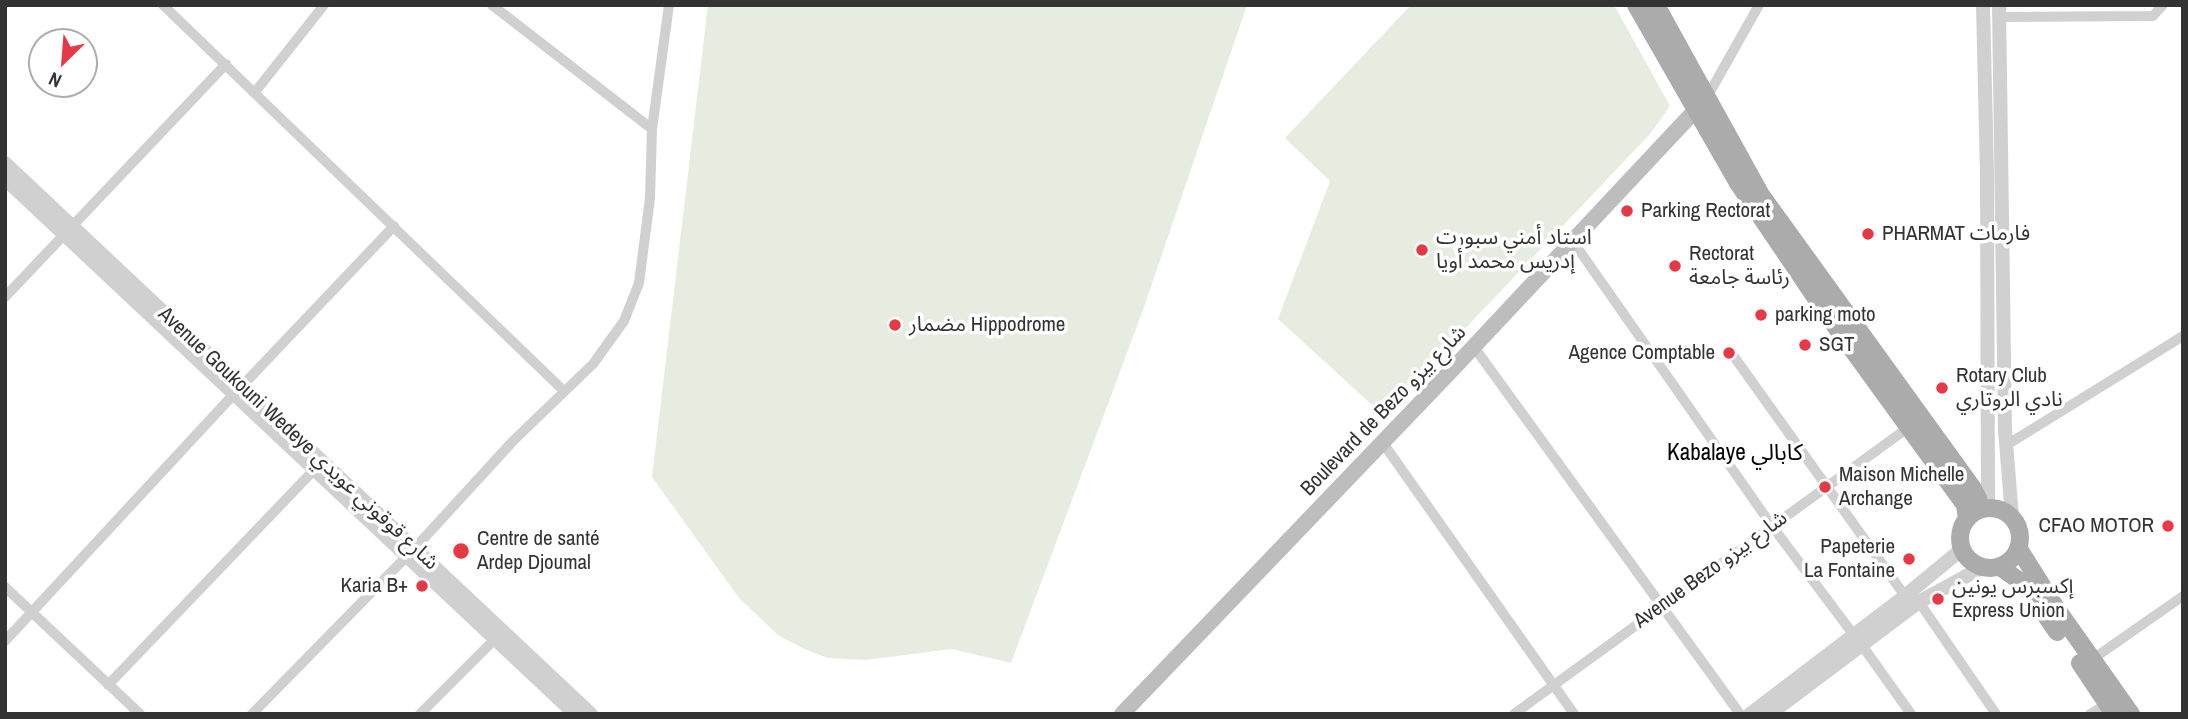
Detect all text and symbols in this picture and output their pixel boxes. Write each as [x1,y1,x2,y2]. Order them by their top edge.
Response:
north arrow [28,28,98,98]
text: N [44,66,66,94]
place label: Parking Rectorat [1641,198,1770,224]
marker: Parking Rectorat [1619,203,1635,219]
place label: PHARMAT فارمات [1882,221,2030,247]
place label: استاد أمني سبورت إدريس محمد أويا [1436,225,1592,275]
marker: PHARMAT فارمات [1860,226,1876,242]
place label: Rectorat رئاسة جامعة [1689,241,1790,291]
marker: استاد أمني سبورت إدريس محمد أويا [1414,242,1430,258]
marker: Rectorat رئاسة جامعة [1667,258,1683,274]
street label: Avenue Goukouni Wedeye شارع قوقوني عويدي [153,302,443,576]
place label: parking moto [1775,302,1876,328]
marker: parking moto [1753,307,1769,323]
place label: مضمار Hippodrome [909,312,1065,338]
marker: مضمار Hippodrome [887,317,903,333]
street label: Boulevard de Bezo شارع بيزو [1296,321,1472,501]
place label: SGT [1819,332,1854,358]
marker: SGT [1797,337,1813,353]
place label: Agence Comptable [1569,340,1715,366]
marker: Agence Comptable [1721,345,1737,361]
place label: Rotary Club نادي الروتاري [1956,363,2063,413]
marker: Rotary Club نادي الروتاري [1934,380,1950,396]
district label: Kabalaye كابالي [1667,440,1803,468]
place label: Maison Michelle Archange [1839,462,1964,512]
marker: Maison Michelle Archange [1817,479,1833,495]
street label: Avenue Bezo شارع بيزو [1629,506,1793,634]
place label: CFAO MOTOR [2039,513,2154,539]
marker: CFAO MOTOR [2160,518,2176,534]
place label: Centre de santé Ardep Djoumal [477,526,600,576]
place label: Papeterie La Fontaine [1804,534,1895,584]
marker: Centre de santé Ardep Djoumal [451,541,471,561]
marker: Papeterie La Fontaine [1901,551,1917,567]
place label: Karia B+ [341,573,408,599]
place label: إكسبرس يونين Express Union [1952,574,2074,624]
marker: Karia B+ [414,578,430,594]
marker: إكسبرس يونين Express Union [1930,591,1946,607]

